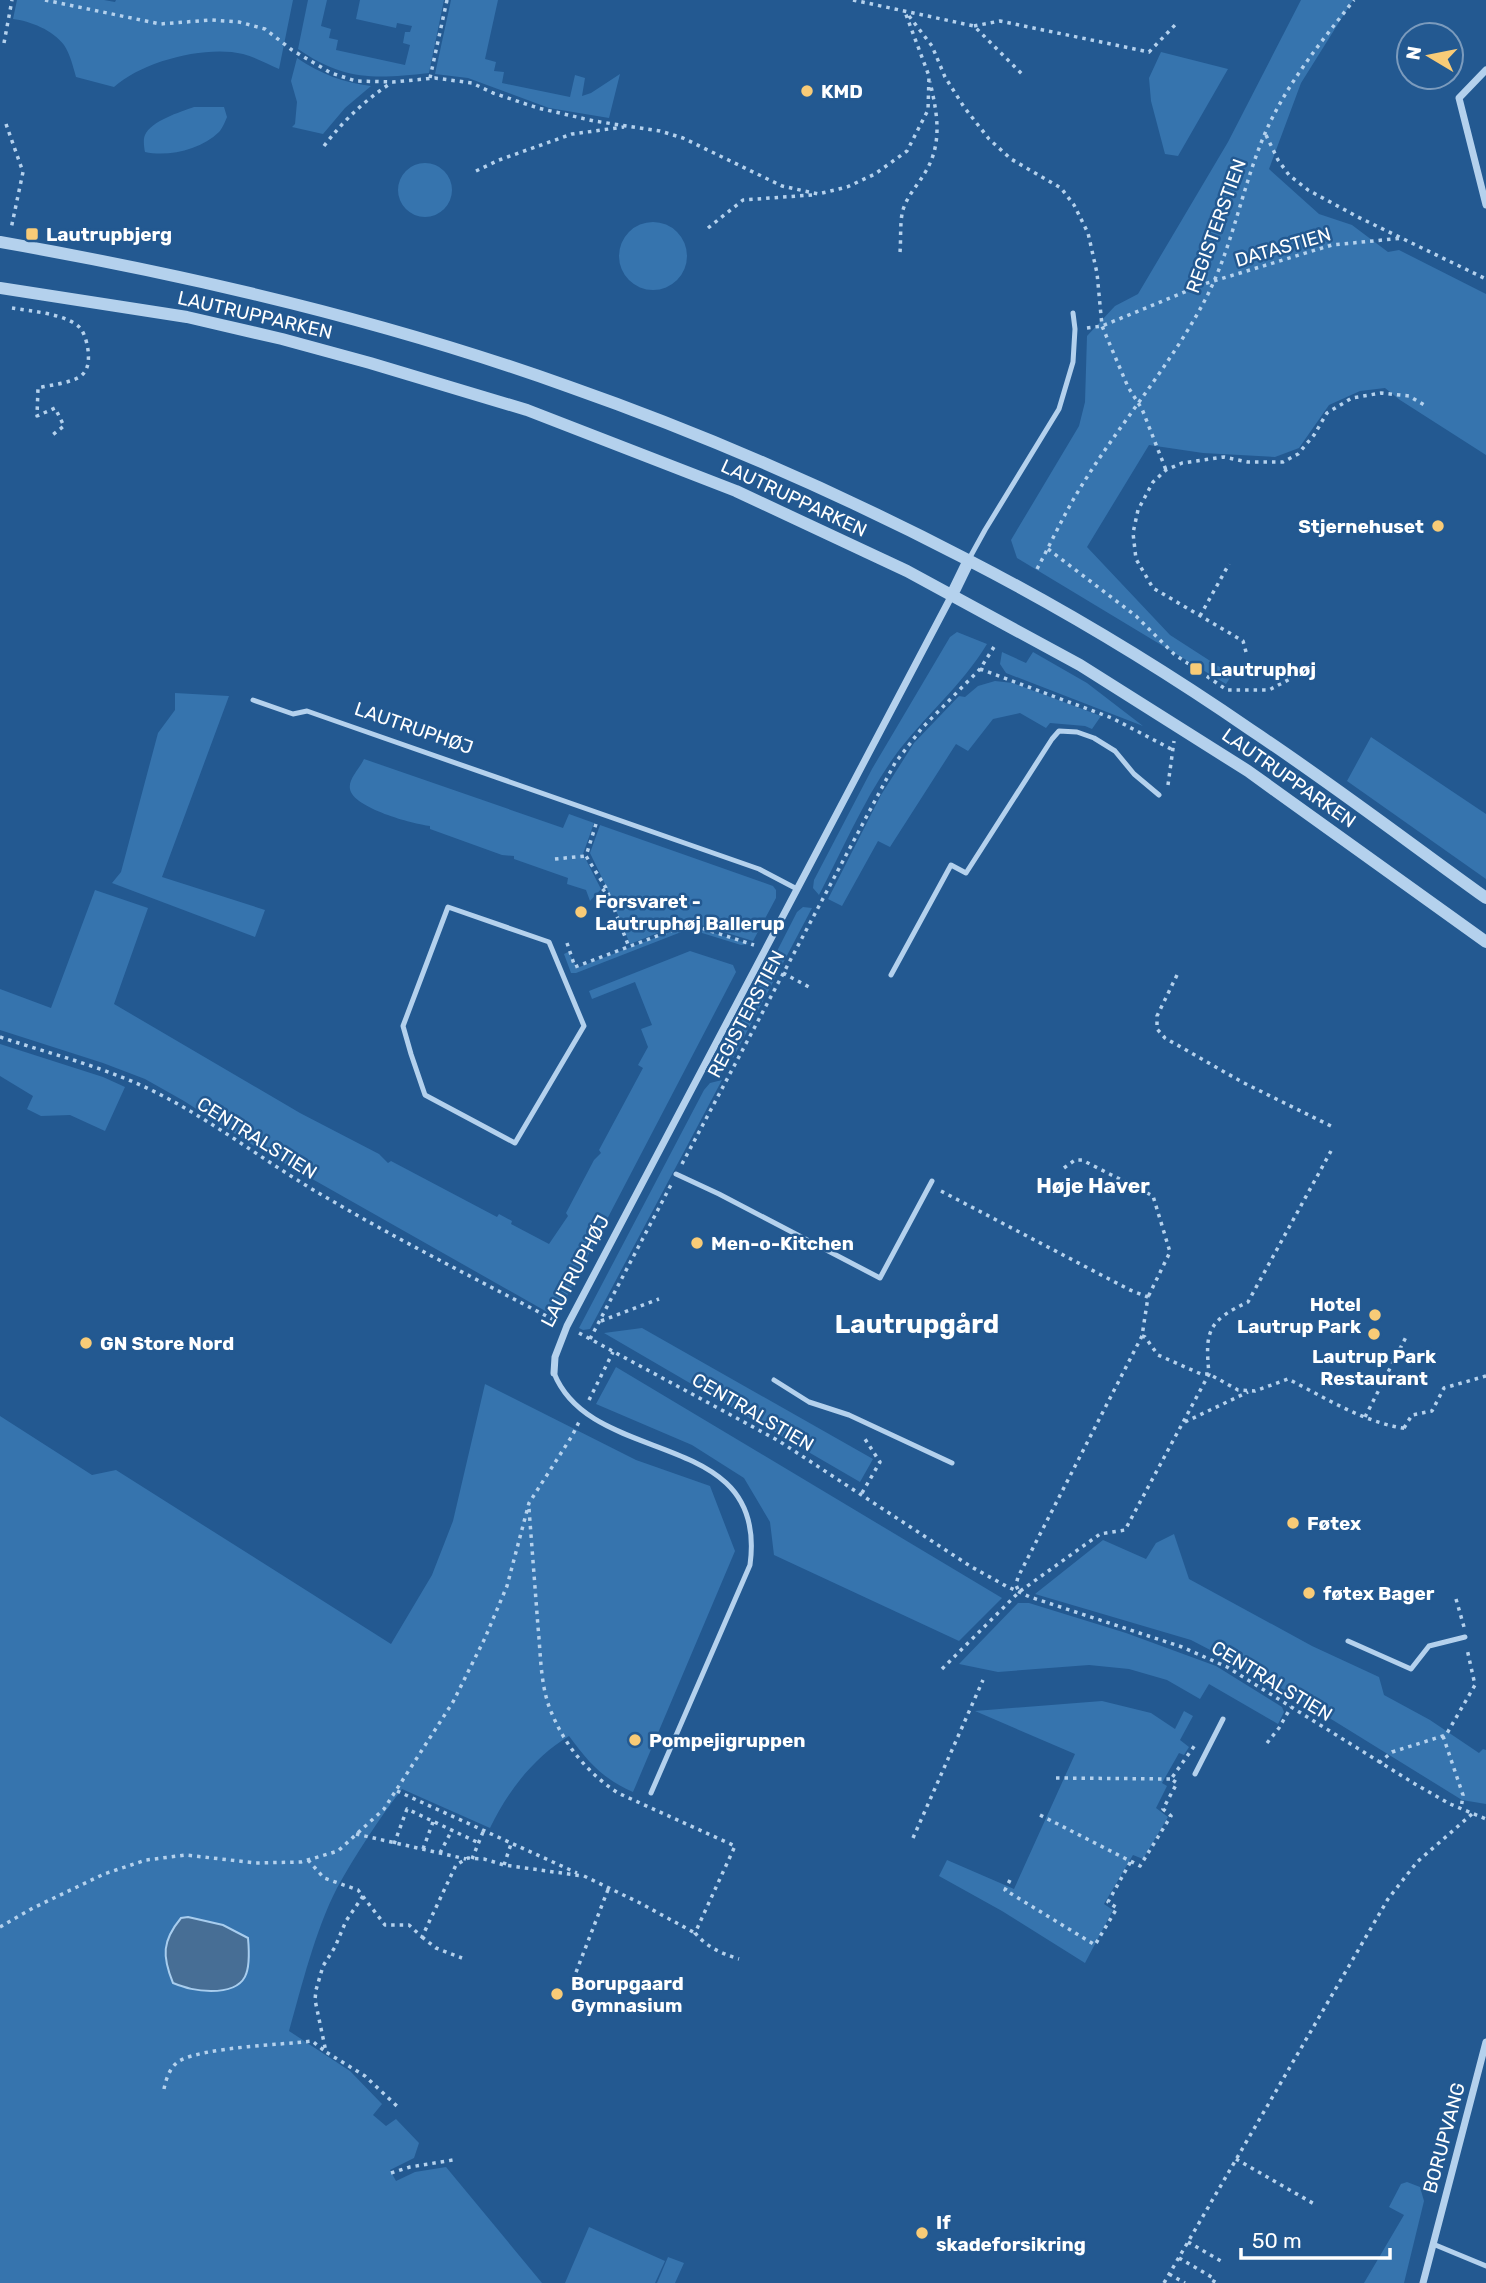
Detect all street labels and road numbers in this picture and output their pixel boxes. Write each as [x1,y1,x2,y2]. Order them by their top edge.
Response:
street label: REGISTERSTIEN [1181,156,1251,296]
street label: DATASTIEN [1232,222,1334,272]
street label: LAUTRUPPARKEN [175,286,335,344]
street label: LAUTRUPPARKEN [717,454,871,542]
street label: LAUTRUPHØJ [352,697,476,759]
street label: LAUTRUPPARKEN [1218,723,1360,833]
street label: REGISTERSTIEN [703,946,789,1082]
street label: CENTRALSTIEN [193,1092,321,1184]
street label: LAUTRUPHØJ [536,1211,614,1331]
street label: CENTRALSTIEN [688,1368,818,1456]
street label: CENTRALSTIEN [1207,1636,1337,1726]
street label: BORUPVANG [1418,2080,1470,2196]

